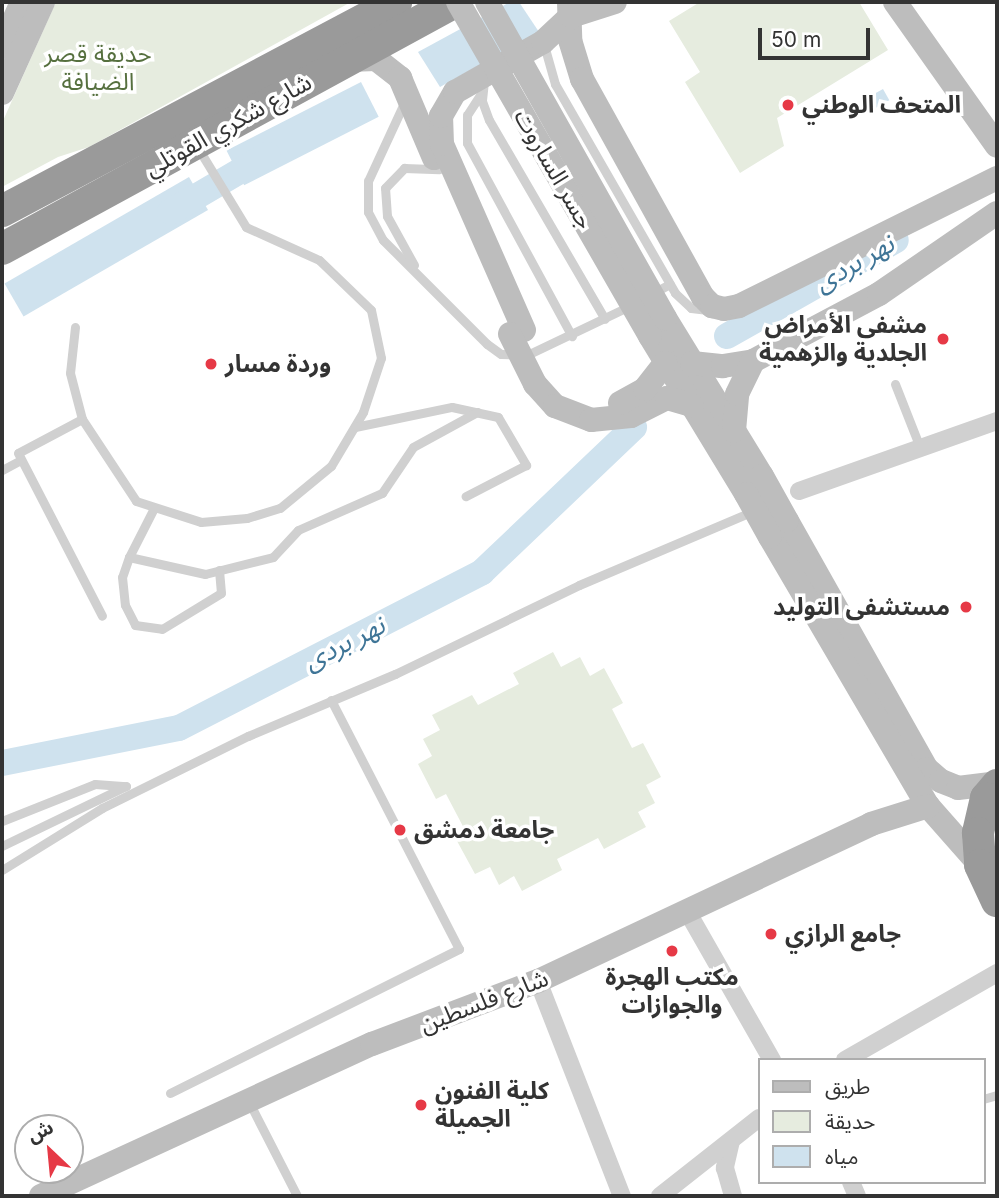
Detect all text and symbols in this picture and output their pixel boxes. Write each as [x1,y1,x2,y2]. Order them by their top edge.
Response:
scale bar [761,14,873,58]
text: 50 m [771,27,821,52]
park label: حديقة قصر الضيافة [44,40,152,96]
street label: شارع شكري القوتلي [140,67,316,183]
place label: المتحف الوطني [802,91,961,119]
marker: المتحف الوطني [780,97,796,113]
street label: جسر الساروت [508,104,600,234]
water label: نهر بردى [809,228,899,298]
place label: مشفى الأمراض الجلدية والزهمية [759,311,927,367]
marker: مشفى الأمراض الجلدية والزهمية [933,329,953,349]
place label: وردة مسار [225,350,331,378]
marker: وردة مسار [203,356,219,372]
place label: مستشفى التوليد [773,593,950,621]
marker: مستشفى التوليد [956,597,976,617]
water label: نهر بردى [298,609,390,677]
place label: جامعة دمشق [414,816,554,844]
marker: جامعة دمشق [392,822,408,838]
place label: جامع الرازي [785,920,901,948]
marker: جامع الرازي [763,926,779,942]
marker: مكتب الهجرة والجوازات [664,943,680,959]
street label: شارع فلسطين [416,963,552,1039]
place label: مكتب الهجرة والجوازات [605,963,739,1019]
legend [758,1058,985,1184]
text: طريق [825,1074,870,1099]
place label: كلية الفنون الجميلة [435,1077,549,1133]
marker: كلية الفنون الجميلة [413,1097,429,1113]
text: حديقة [825,1109,875,1134]
north arrow [14,1114,84,1184]
text: ش [24,1115,57,1148]
text: مياه [825,1144,858,1169]

